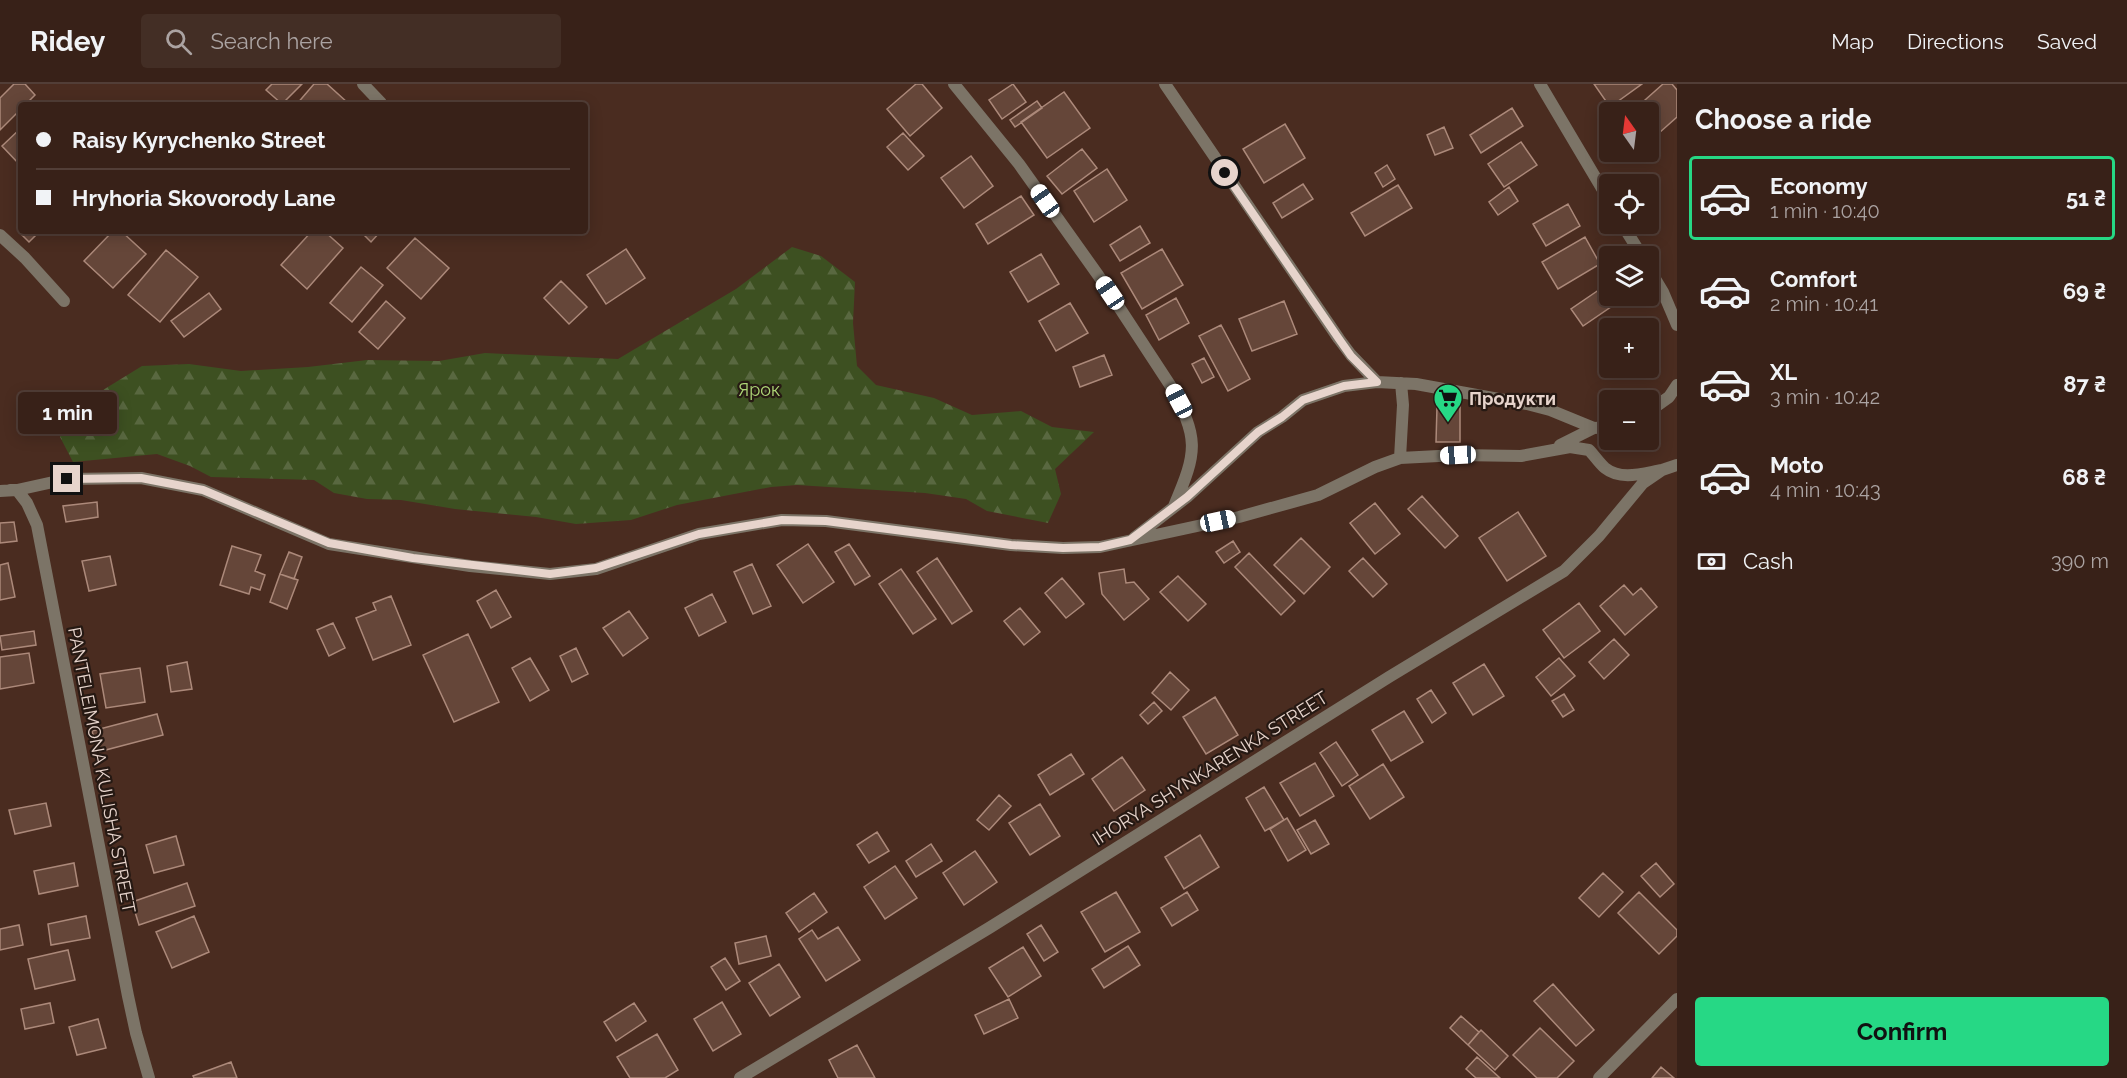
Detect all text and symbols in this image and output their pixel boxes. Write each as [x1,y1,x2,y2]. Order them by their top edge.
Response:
search box [141,14,561,68]
text: Ridey [30,25,105,58]
icon: search [162,25,195,58]
text: Search here [210,28,333,54]
text: Map [1831,29,1874,54]
text: Directions [1907,29,2004,54]
text: Saved [2037,29,2097,54]
north arrow [1599,102,1659,162]
map controls [1599,102,1659,450]
text: Choose a ride [1695,104,1871,135]
text: Raisy Kyrychenko Street [72,127,325,153]
route start [1211,159,1238,186]
icon: car [1698,171,1752,225]
text: Economy [1770,173,1868,199]
button: locate [1599,174,1659,234]
car [1027,181,1063,221]
text: Hryhoria Skovorody Lane [72,185,335,211]
text: 51 ₴ [2066,185,2106,211]
text: 1 min · 10:40 [1770,199,1880,223]
button: layers [1599,246,1659,306]
icon: car [1698,264,1752,318]
text: Comfort [1770,266,1857,292]
car [1092,273,1128,313]
text: 69 ₴ [2063,278,2106,304]
text: 2 min · 10:41 [1770,292,1878,316]
button: + [1599,318,1659,378]
icon: car [1698,357,1752,411]
text: XL [1770,359,1797,385]
text: 87 ₴ [2063,371,2106,397]
park label: Ярок [738,379,780,400]
car [1163,381,1195,421]
supermarket icon: Продукти [1432,382,1464,424]
text: 3 min · 10:42 [1770,385,1880,409]
place label: Продукти [1469,388,1556,409]
button: − [1599,390,1659,450]
callout: 1 min [17,392,116,434]
text: 1 min [42,401,93,425]
car [1440,445,1476,465]
icon: car [1698,450,1752,504]
text: Moto [1770,452,1824,478]
text: 68 ₴ [2062,464,2106,490]
route end [53,465,80,492]
text: 4 min · 10:43 [1770,478,1881,502]
car [1199,508,1237,534]
icon: cash [1695,545,1728,578]
text: Cash [1743,548,1794,574]
text: 390 m [2051,549,2109,573]
street label: PANTELEIMONA KULISHA STREET [64,625,140,915]
street label: IHORYA SHYNKARENKA STREET [1088,687,1332,849]
button: Confirm [1695,997,2109,1066]

